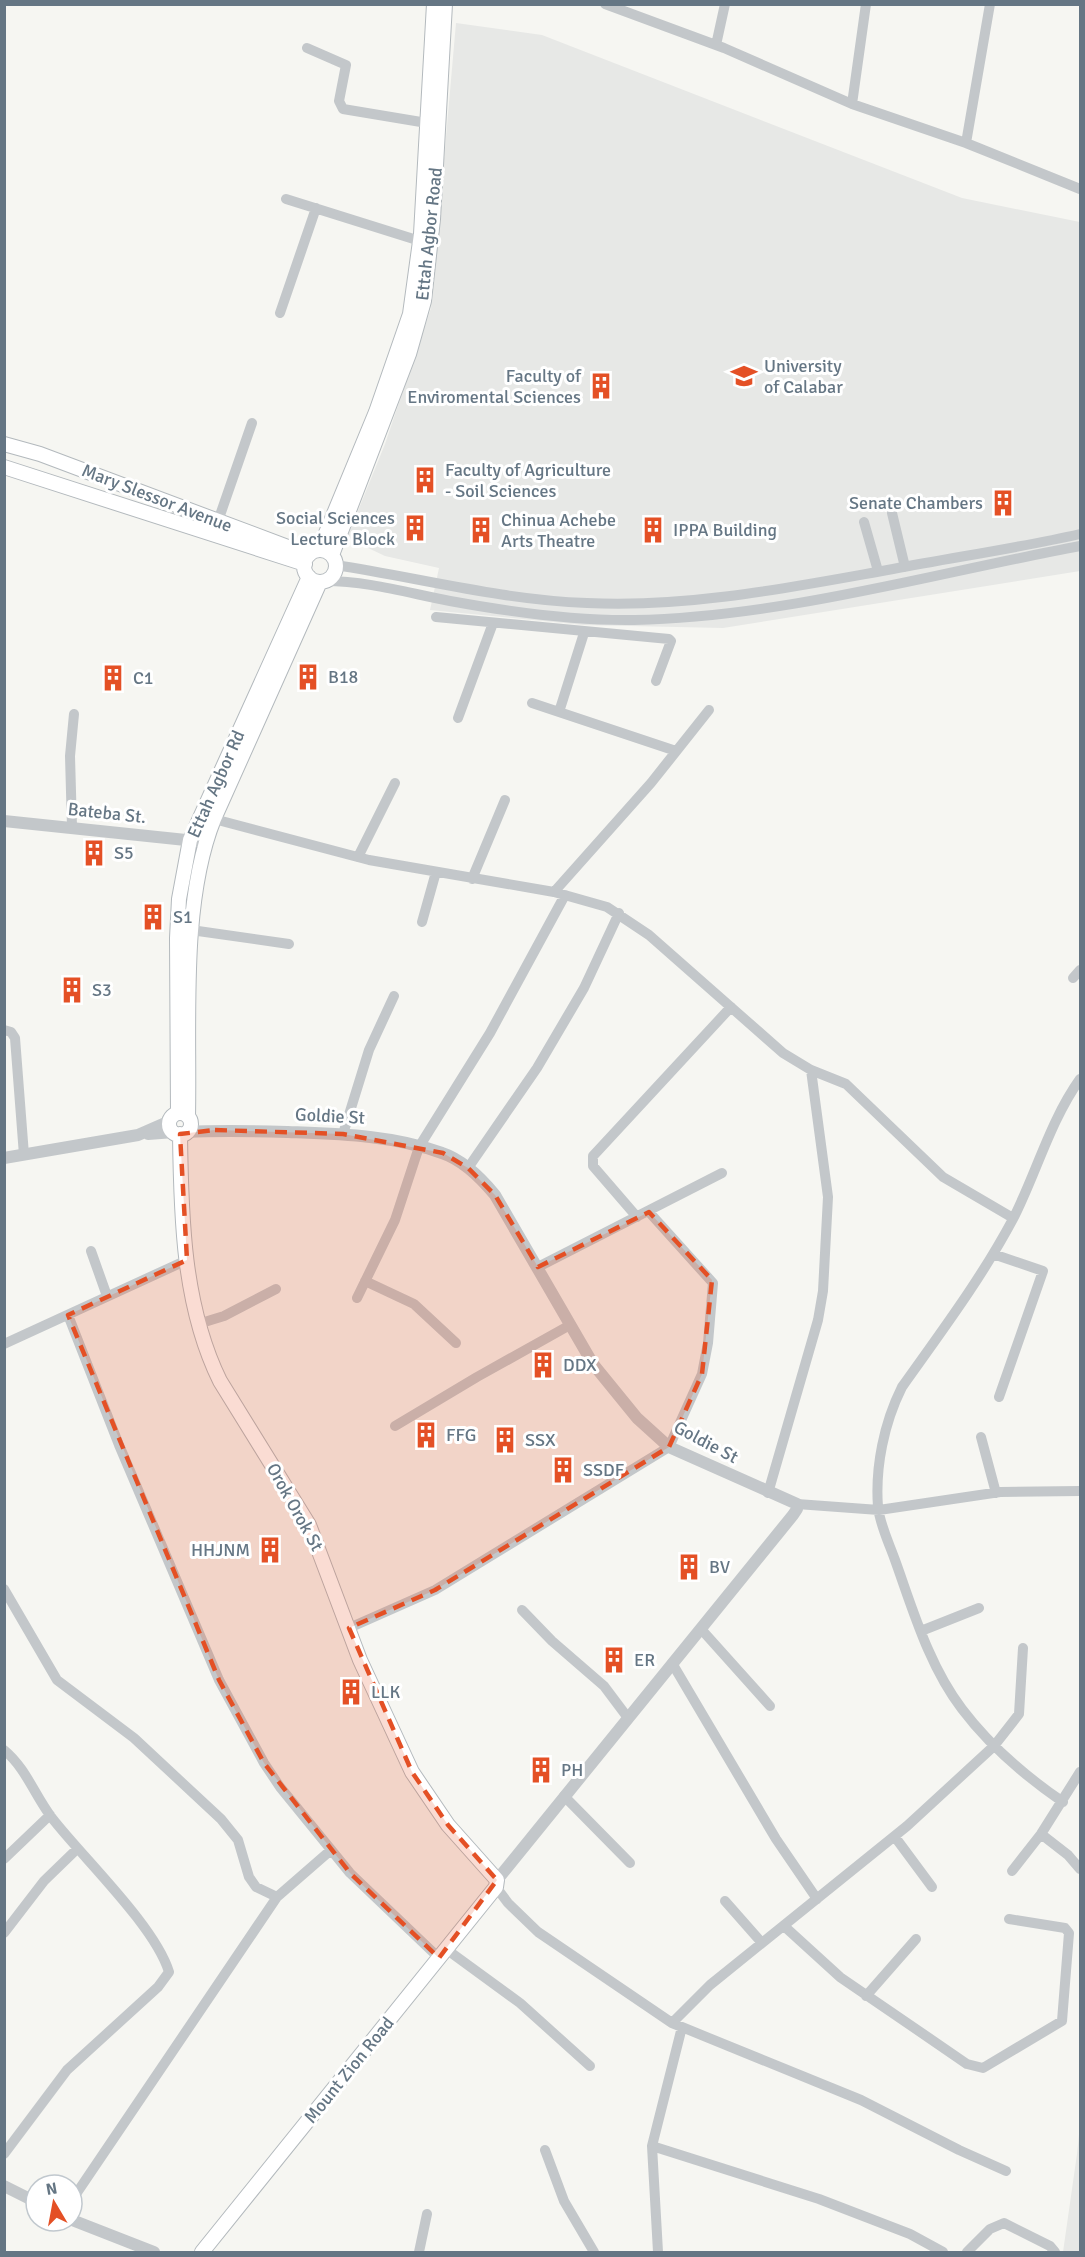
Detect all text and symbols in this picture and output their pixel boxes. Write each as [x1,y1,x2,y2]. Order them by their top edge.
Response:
street label: Ettah Agbor Road [411,166,447,302]
place label: University of Calabar [764,355,843,398]
school or university icon: University of Calabar [729,361,759,391]
place label: Faculty of Enviromental Sciences [407,365,582,408]
building icon: Faculty of Enviromental Sciences [586,371,616,401]
street label: Mary Slessor Avenue [79,459,235,537]
place label: Faculty of Agriculture - Soil Sciences [445,459,611,502]
building icon: Faculty of Agriculture - Soil Sciences [410,465,440,495]
building icon: Senate Chambers [988,488,1018,518]
place label: Senate Chambers [849,492,983,514]
place label: Social Sciences Lecture Block [276,507,395,550]
place label: Chinua Achebe Arts Theatre [501,509,616,552]
building icon: Social Sciences Lecture Block [400,513,430,543]
building icon: Chinua Achebe Arts Theatre [466,515,496,545]
building icon: IPPA Building [638,515,668,545]
place label: IPPA Building [673,519,777,541]
building icon: B18 [293,662,323,692]
building icon: C1 [98,663,128,693]
place label: B18 [328,666,358,688]
place label: C1 [133,667,154,689]
street label: Ettah Agbor Rd [182,727,250,841]
street label: Bateba St. [67,798,147,828]
building icon: S5 [79,838,109,868]
place label: S5 [114,842,134,864]
building icon: S1 [138,902,168,932]
place label: S1 [173,906,193,928]
building icon: S3 [57,975,87,1005]
place label: S3 [92,979,112,1001]
street label: Goldie St [295,1103,365,1129]
building icon: DDX [528,1350,558,1380]
place label: DDX [563,1354,597,1376]
street label: Goldie St [670,1416,742,1468]
building icon: FFG [411,1420,441,1450]
place label: FFG [446,1424,476,1446]
building icon: SSX [490,1425,520,1455]
place label: SSX [525,1429,556,1451]
building icon: SSDF [548,1455,578,1485]
street label: Orok Orok St [262,1459,328,1555]
place label: SSDF [583,1459,624,1481]
building icon: HHJNM [255,1535,285,1565]
place label: HHJNM [191,1539,250,1561]
building icon: BV [674,1552,704,1582]
place label: BV [709,1556,731,1578]
building icon: ER [599,1645,629,1675]
place label: ER [634,1649,655,1671]
building icon: LLK [336,1677,366,1707]
place label: LLK [371,1681,400,1703]
building icon: PH [526,1755,556,1785]
place label: PH [561,1759,583,1781]
street label: Mount Zion Road [299,2012,399,2128]
north arrow [24,2173,84,2233]
text: N [44,2178,59,2200]

